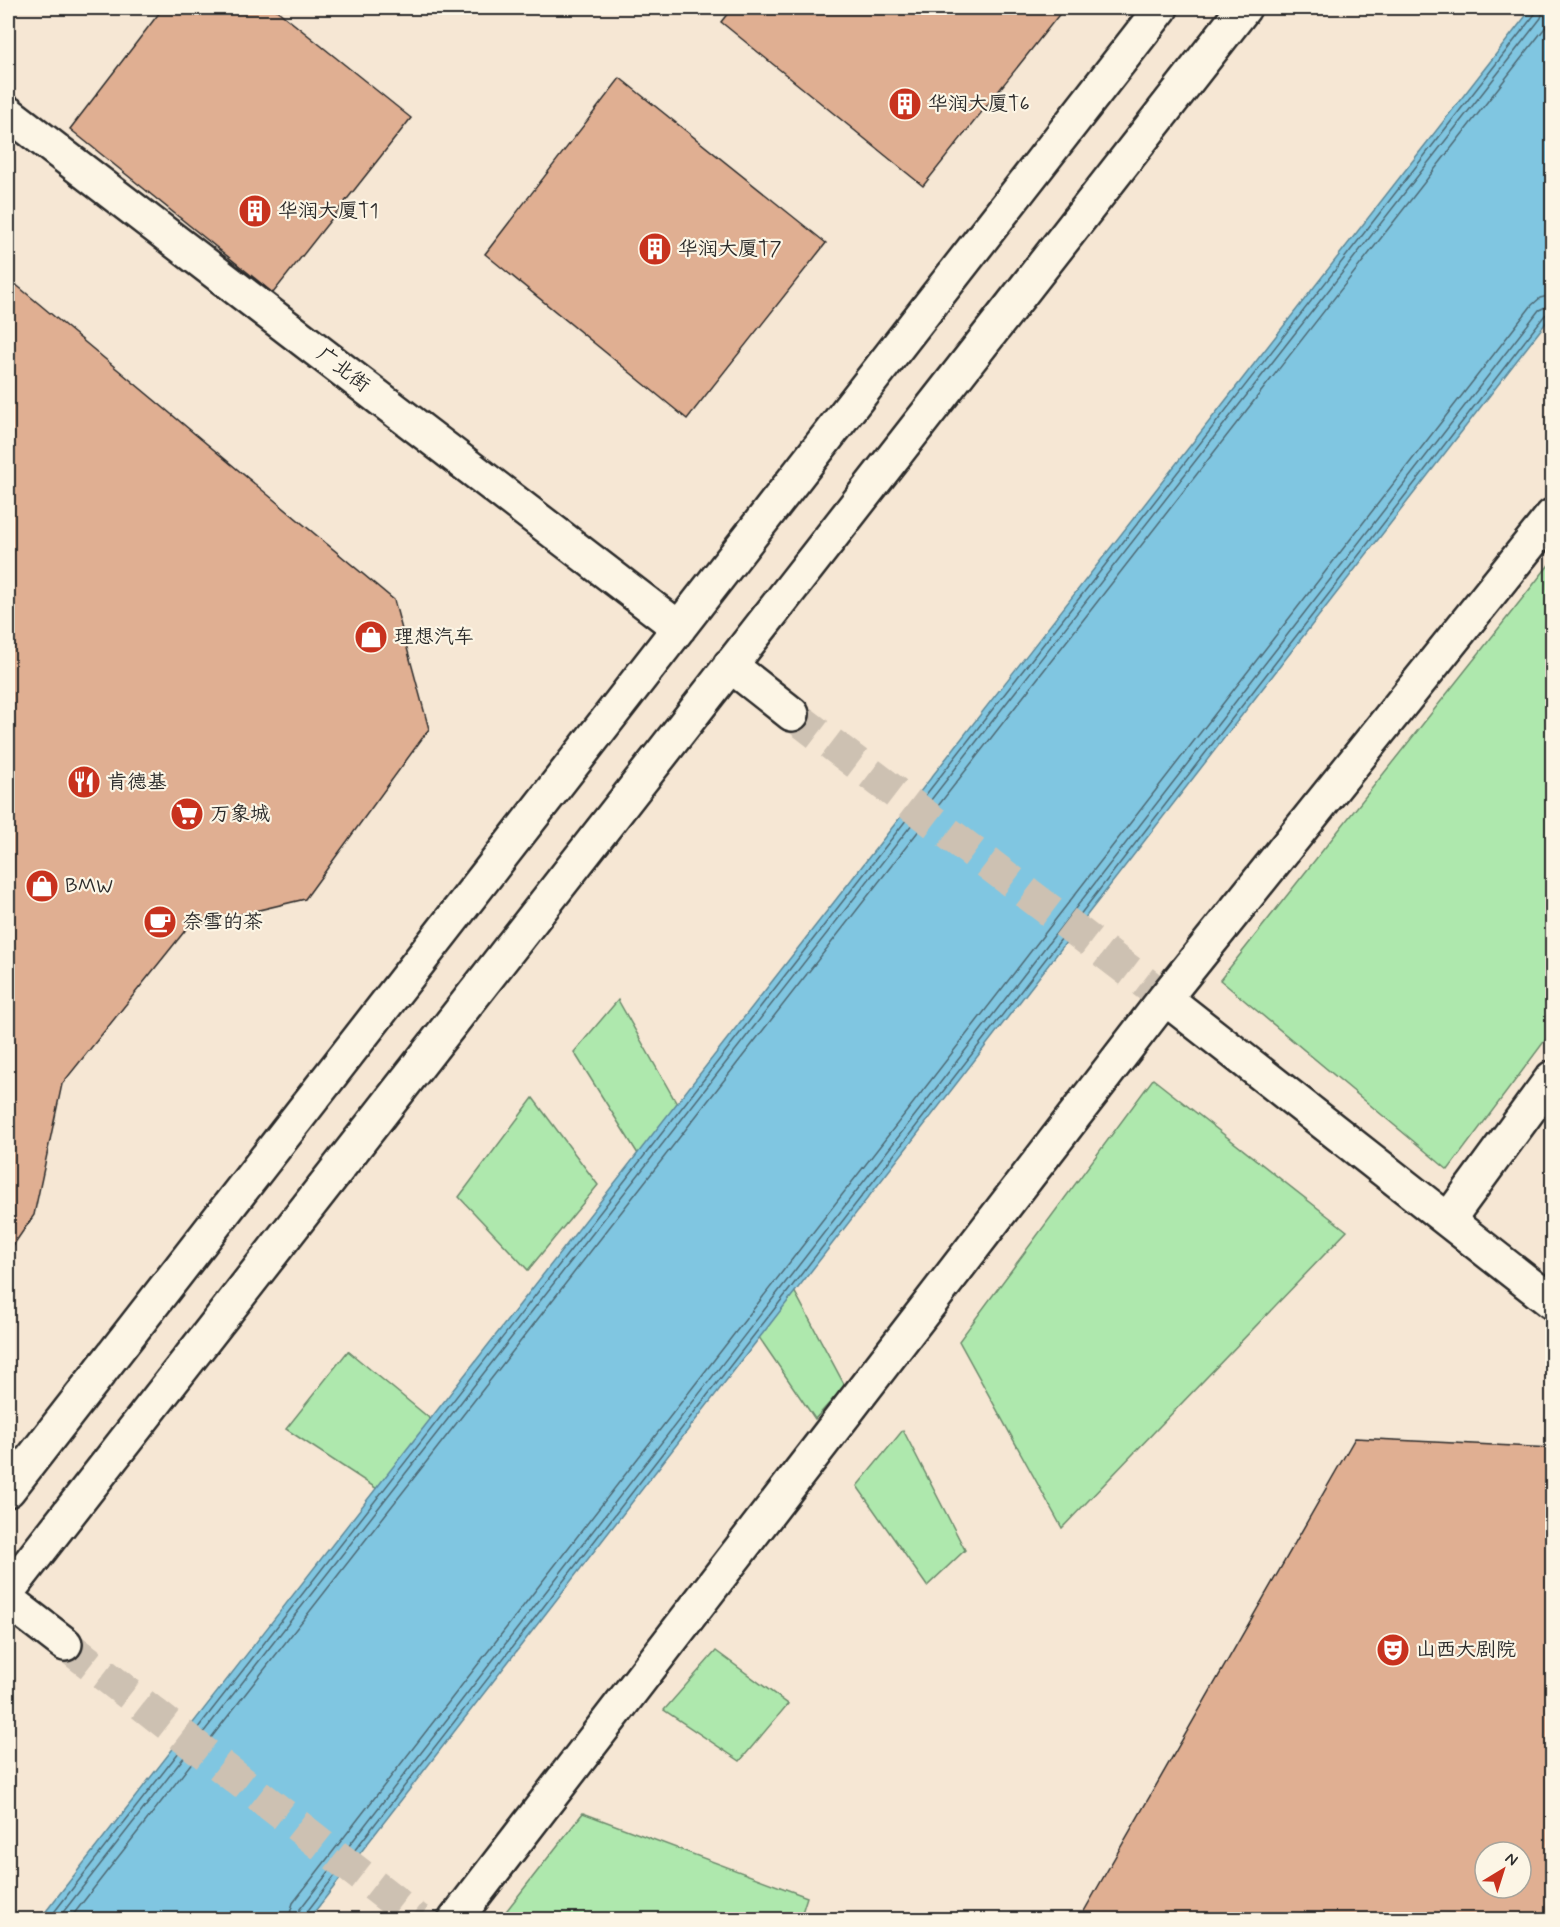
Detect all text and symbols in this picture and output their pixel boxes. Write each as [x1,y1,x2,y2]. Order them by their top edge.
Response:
building icon: 华润大厦T6 [887,86,923,122]
place label: 华润大厦T6 [928,91,1030,118]
building icon: 华润大厦T1 [237,193,273,229]
place label: 华润大厦T1 [278,198,379,225]
building icon: 华润大厦T7 [637,231,673,267]
place label: 华润大厦T7 [678,236,782,263]
street label: 广北街 [311,341,375,399]
shop icon: 理想汽车 [353,619,389,655]
place label: 理想汽车 [394,624,474,651]
restaurant icon: 肯德基 [66,764,102,800]
place label: 肯德基 [107,769,167,796]
supermarket icon: 万象城 [169,796,205,832]
place label: 万象城 [210,801,270,828]
shop icon: BMW [24,868,60,904]
place label: BMW [65,873,113,900]
cafe icon: 奈雪的茶 [142,904,178,940]
place label: 奈雪的茶 [183,909,263,936]
theatre icon: 山西大剧院 [1375,1632,1411,1668]
place label: 山西大剧院 [1416,1637,1516,1664]
north arrow [1473,1840,1533,1900]
text: N [1501,1848,1522,1871]

